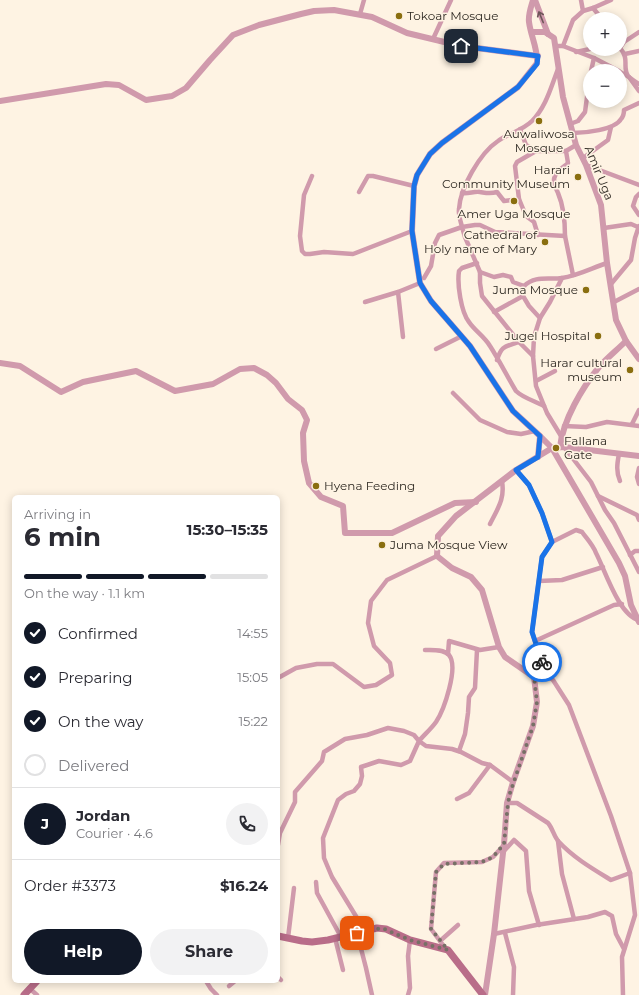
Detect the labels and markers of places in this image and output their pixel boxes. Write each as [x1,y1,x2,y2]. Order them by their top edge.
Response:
place label: Tokoar Mosque [407,8,498,23]
marker: Tokoar Mosque [394,11,404,21]
pin [444,29,478,63]
marker: Auwaliwosa Mosque [534,116,544,126]
place label: Auwaliwosa Mosque [503,126,575,155]
place label: Harari Community Museum [442,162,570,191]
marker: Harari Community Museum [573,172,583,182]
marker: Amer Uga Mosque [509,196,519,206]
place label: Amer Uga Mosque [458,206,570,221]
place label: Cathedral of Holy name of Mary [424,227,538,256]
marker: Cathedral of Holy name of Mary [540,237,550,247]
place label: Juma Mosque [492,282,578,297]
marker: Juma Mosque [581,285,591,295]
place label: Jugel Hospital [504,328,590,343]
marker: Jugel Hospital [593,331,603,341]
place label: Harar cultural museum [540,355,622,384]
marker: Harar cultural museum [625,365,635,375]
place label: Fallana Gate [564,433,607,462]
marker: Fallana Gate [551,443,561,453]
place label: Hyena Feeding [324,478,415,493]
marker: Hyena Feeding [311,481,321,491]
place label: Juma Mosque View [389,537,508,552]
marker: Juma Mosque View [377,540,387,550]
pin [340,916,374,950]

